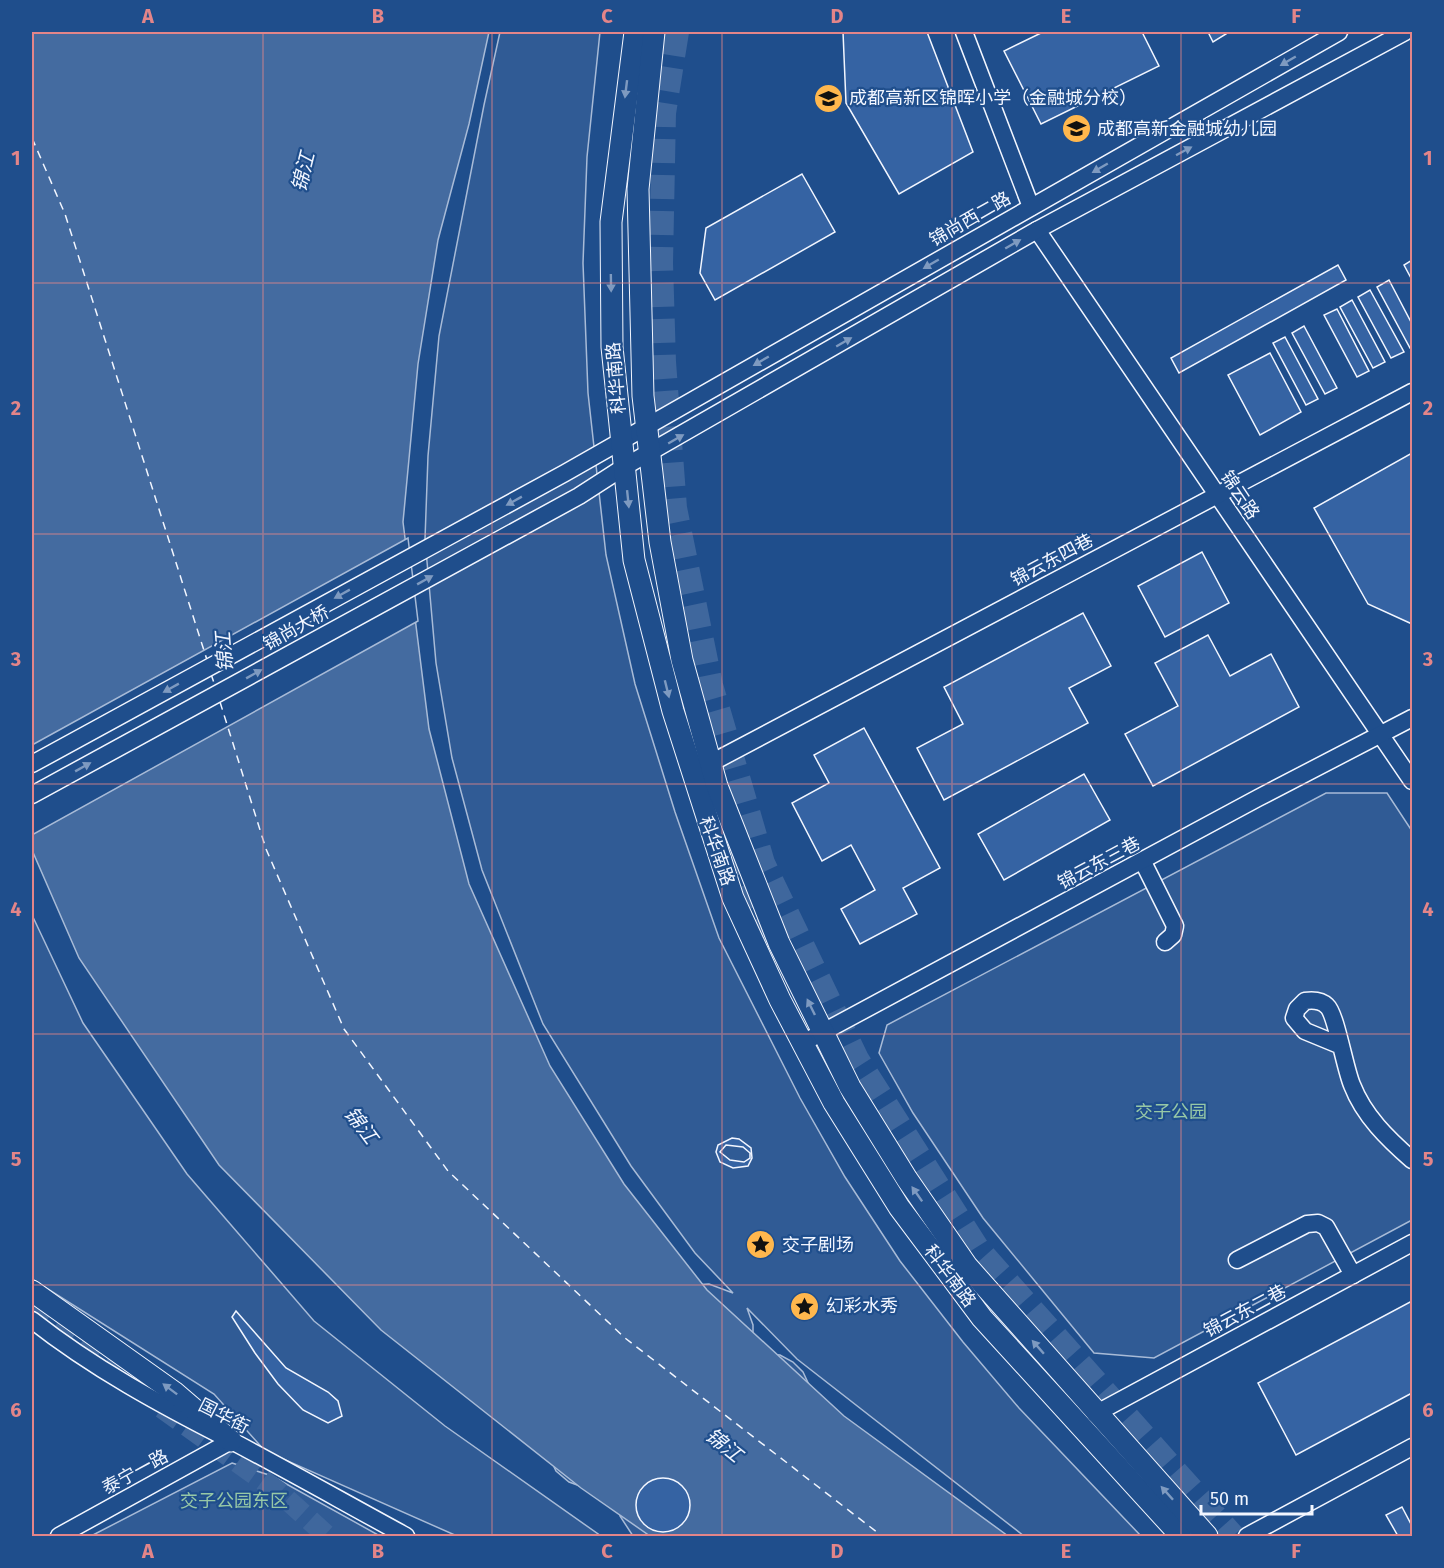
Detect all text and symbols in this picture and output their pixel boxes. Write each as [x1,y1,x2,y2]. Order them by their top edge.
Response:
text: A [141,4,155,28]
text: B [372,4,384,28]
text: C [601,4,613,28]
text: D [830,4,844,28]
text: E [1061,4,1071,28]
text: F [1291,4,1301,28]
one-way arrow [1280,55,1296,66]
one-way arrow [622,80,631,99]
school or university icon: 成都高新区锦晖小学（金融城分校） [812,82,844,114]
place label: 成都高新区锦晖小学（金融城分校） [849,87,1137,109]
school or university icon: 成都高新金融城幼儿园 [1060,113,1092,145]
place label: 成都高新金融城幼儿园 [1097,118,1277,140]
text: 1 [11,146,21,170]
one-way arrow [1176,146,1193,156]
text: 1 [1423,146,1433,170]
water label: 锦江 [287,148,320,194]
one-way arrow [1092,162,1108,173]
street label: 锦尚西二路 [926,187,1014,251]
one-way arrow [1005,239,1022,249]
one-way arrow [922,259,939,269]
one-way arrow [607,274,616,293]
one-way arrow [836,337,853,347]
street label: 科华南路 [602,341,630,415]
one-way arrow [753,355,769,366]
text: 2 [11,396,21,420]
text: 2 [1423,396,1433,420]
one-way arrow [668,434,685,444]
street label: 锦云路 [1216,466,1264,524]
one-way arrow [623,489,632,508]
one-way arrow [505,496,522,506]
street label: 锦云东四巷 [1007,529,1097,591]
one-way arrow [417,575,434,585]
one-way arrow [334,589,351,599]
street label: 锦尚大桥 [259,601,333,655]
water label: 锦江 [210,629,237,673]
text: 3 [10,647,21,671]
text: 3 [1422,647,1433,671]
one-way arrow [246,669,263,679]
one-way arrow [663,680,673,698]
one-way arrow [162,683,179,693]
one-way arrow [75,762,92,772]
street label: 科华南路 [695,813,739,889]
street label: 锦云东三巷 [1054,832,1144,894]
text: 4 [10,897,22,921]
text: 4 [1422,897,1434,921]
one-way arrow [806,998,816,1016]
park label: 交子公园 [1135,1101,1207,1123]
water label: 锦江 [339,1102,384,1150]
text: 5 [11,1147,22,1171]
text: 5 [1423,1147,1434,1171]
one-way arrow [911,1187,923,1203]
place icon: 交子剧场 [745,1229,777,1261]
place label: 交子剧场 [782,1234,854,1256]
street label: 科华南路 [920,1241,980,1311]
street label: 锦云东二巷 [1200,1280,1290,1342]
place icon: 幻彩水秀 [789,1290,821,1322]
place label: 幻彩水秀 [826,1295,898,1317]
one-way arrow [1032,1340,1045,1355]
one-way arrow [162,1383,178,1395]
street label: 国华街 [195,1394,253,1438]
text: 6 [10,1398,22,1422]
text: 6 [1422,1398,1434,1422]
water label: 锦江 [701,1423,749,1468]
street label: 泰宁一路 [98,1445,172,1499]
scale bar [1201,1478,1312,1516]
one-way arrow [1161,1486,1174,1501]
text: 50 m [1210,1488,1249,1510]
park label: 交子公园东区 [180,1490,288,1512]
text: A [141,1539,155,1563]
text: B [372,1539,384,1563]
text: C [601,1539,613,1563]
text: D [830,1539,844,1563]
text: E [1061,1539,1071,1563]
text: F [1291,1539,1301,1563]

